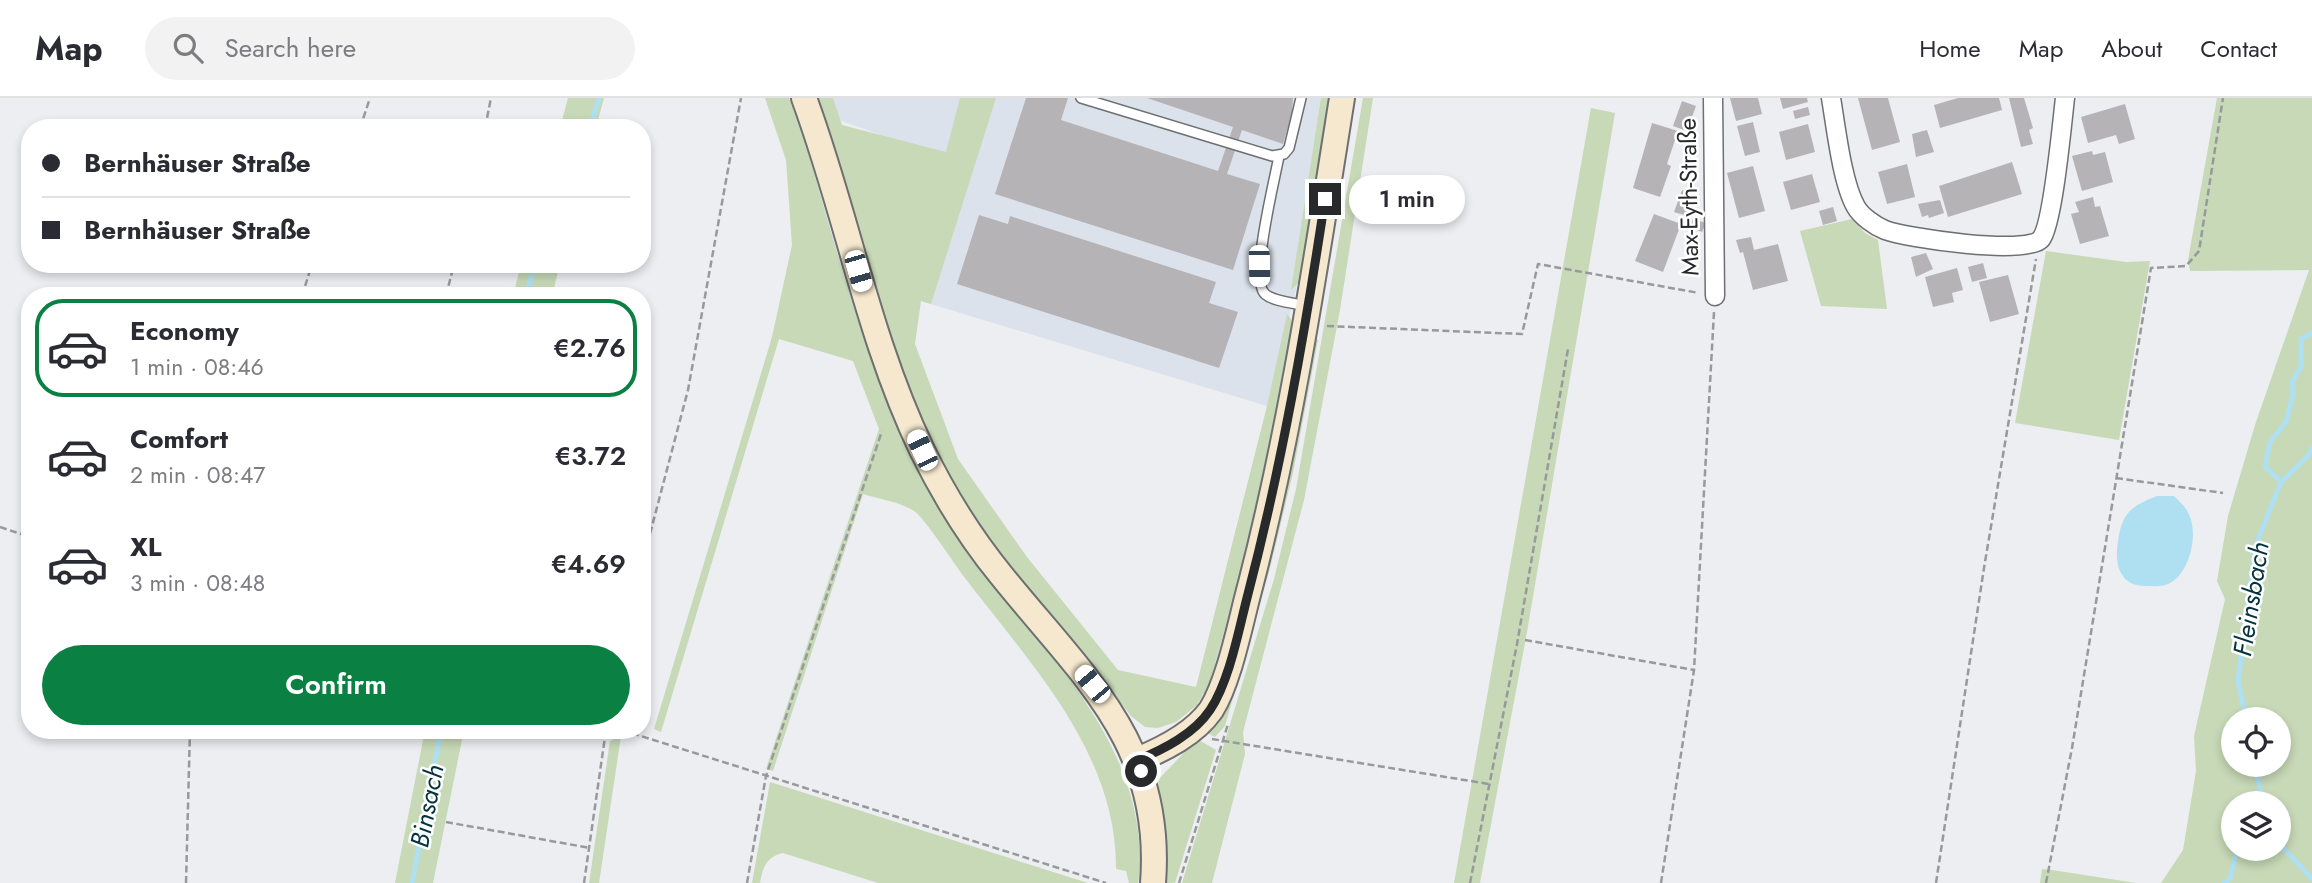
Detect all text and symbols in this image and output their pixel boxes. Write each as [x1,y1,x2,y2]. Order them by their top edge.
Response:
search box [145,17,635,80]
text: Map [35,25,103,72]
icon: search [169,29,207,67]
text: Search here [225,29,356,67]
text: Home [1919,31,1981,66]
text: Map [2019,31,2063,66]
text: About [2101,31,2162,66]
text: Contact [2200,31,2277,66]
street label: Max-Eyth-Straße [1670,118,1707,276]
text: Bernhäuser Straße [84,144,311,182]
callout: 1 min [1350,174,1465,224]
text: 1 min [1379,182,1435,216]
route end [1309,183,1341,215]
text: Bernhäuser Straße [84,211,311,249]
car [1249,245,1270,287]
car [843,248,874,294]
text: Economy [130,312,239,350]
icon: car [46,317,109,380]
text: €2.76 [553,329,626,367]
text: 1 min · 08:46 [130,350,264,384]
text: Comfort [130,420,228,458]
icon: car [46,425,109,488]
car [904,427,941,473]
text: €3.72 [555,437,626,475]
text: 2 min · 08:47 [130,458,265,492]
text: XL [130,528,162,566]
icon: car [46,533,109,596]
water label: Fleinsbach [2223,539,2279,659]
text: €4.69 [551,545,626,583]
text: 3 min · 08:48 [130,566,265,600]
button: Confirm [42,645,630,725]
car [1071,661,1114,707]
map controls [2221,707,2291,861]
button: locate [2221,707,2291,777]
route start [1125,755,1157,787]
water label: Binsach [400,761,454,851]
button: layers [2221,791,2291,861]

